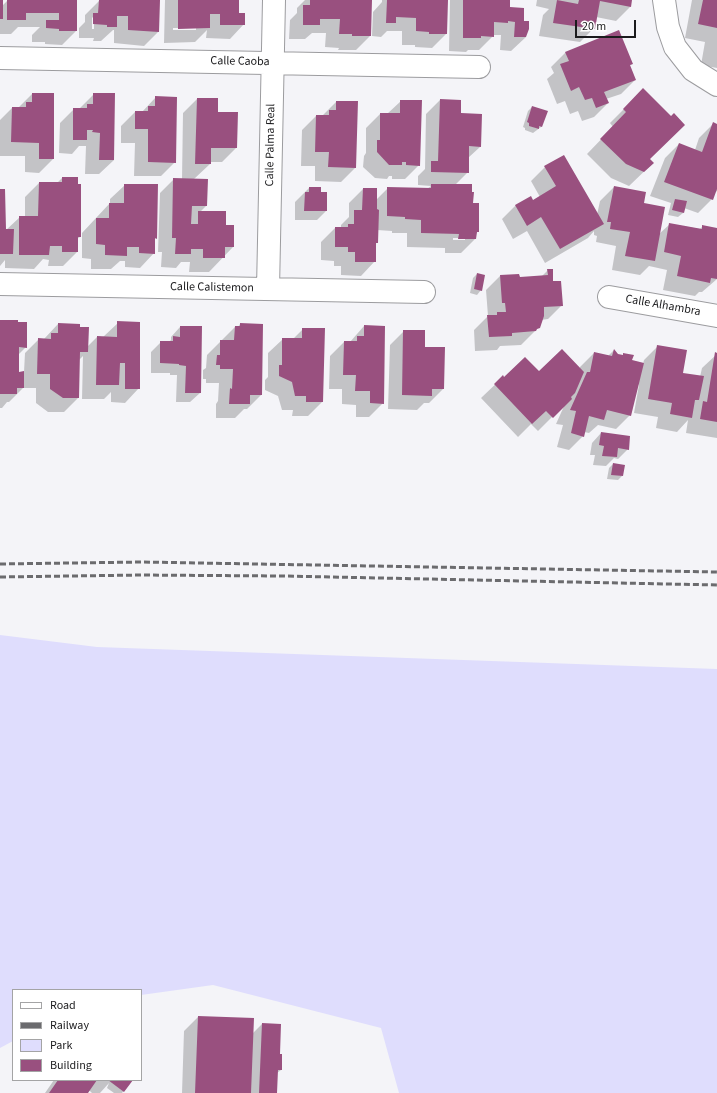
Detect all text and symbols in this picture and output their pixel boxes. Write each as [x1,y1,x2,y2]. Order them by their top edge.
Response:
scale bar [577,12,638,38]
text: 20 m [582,18,606,35]
street label: Calle Caoba [210,54,270,70]
street label: Calle Palma Real [263,104,279,186]
street label: Calle Calistemon [170,280,254,296]
street label: Calle Alhambra [624,292,702,320]
legend [12,989,142,1081]
text: Road [50,997,76,1014]
text: Railway [50,1017,89,1034]
text: Park [50,1037,72,1054]
text: Building [50,1057,92,1074]

